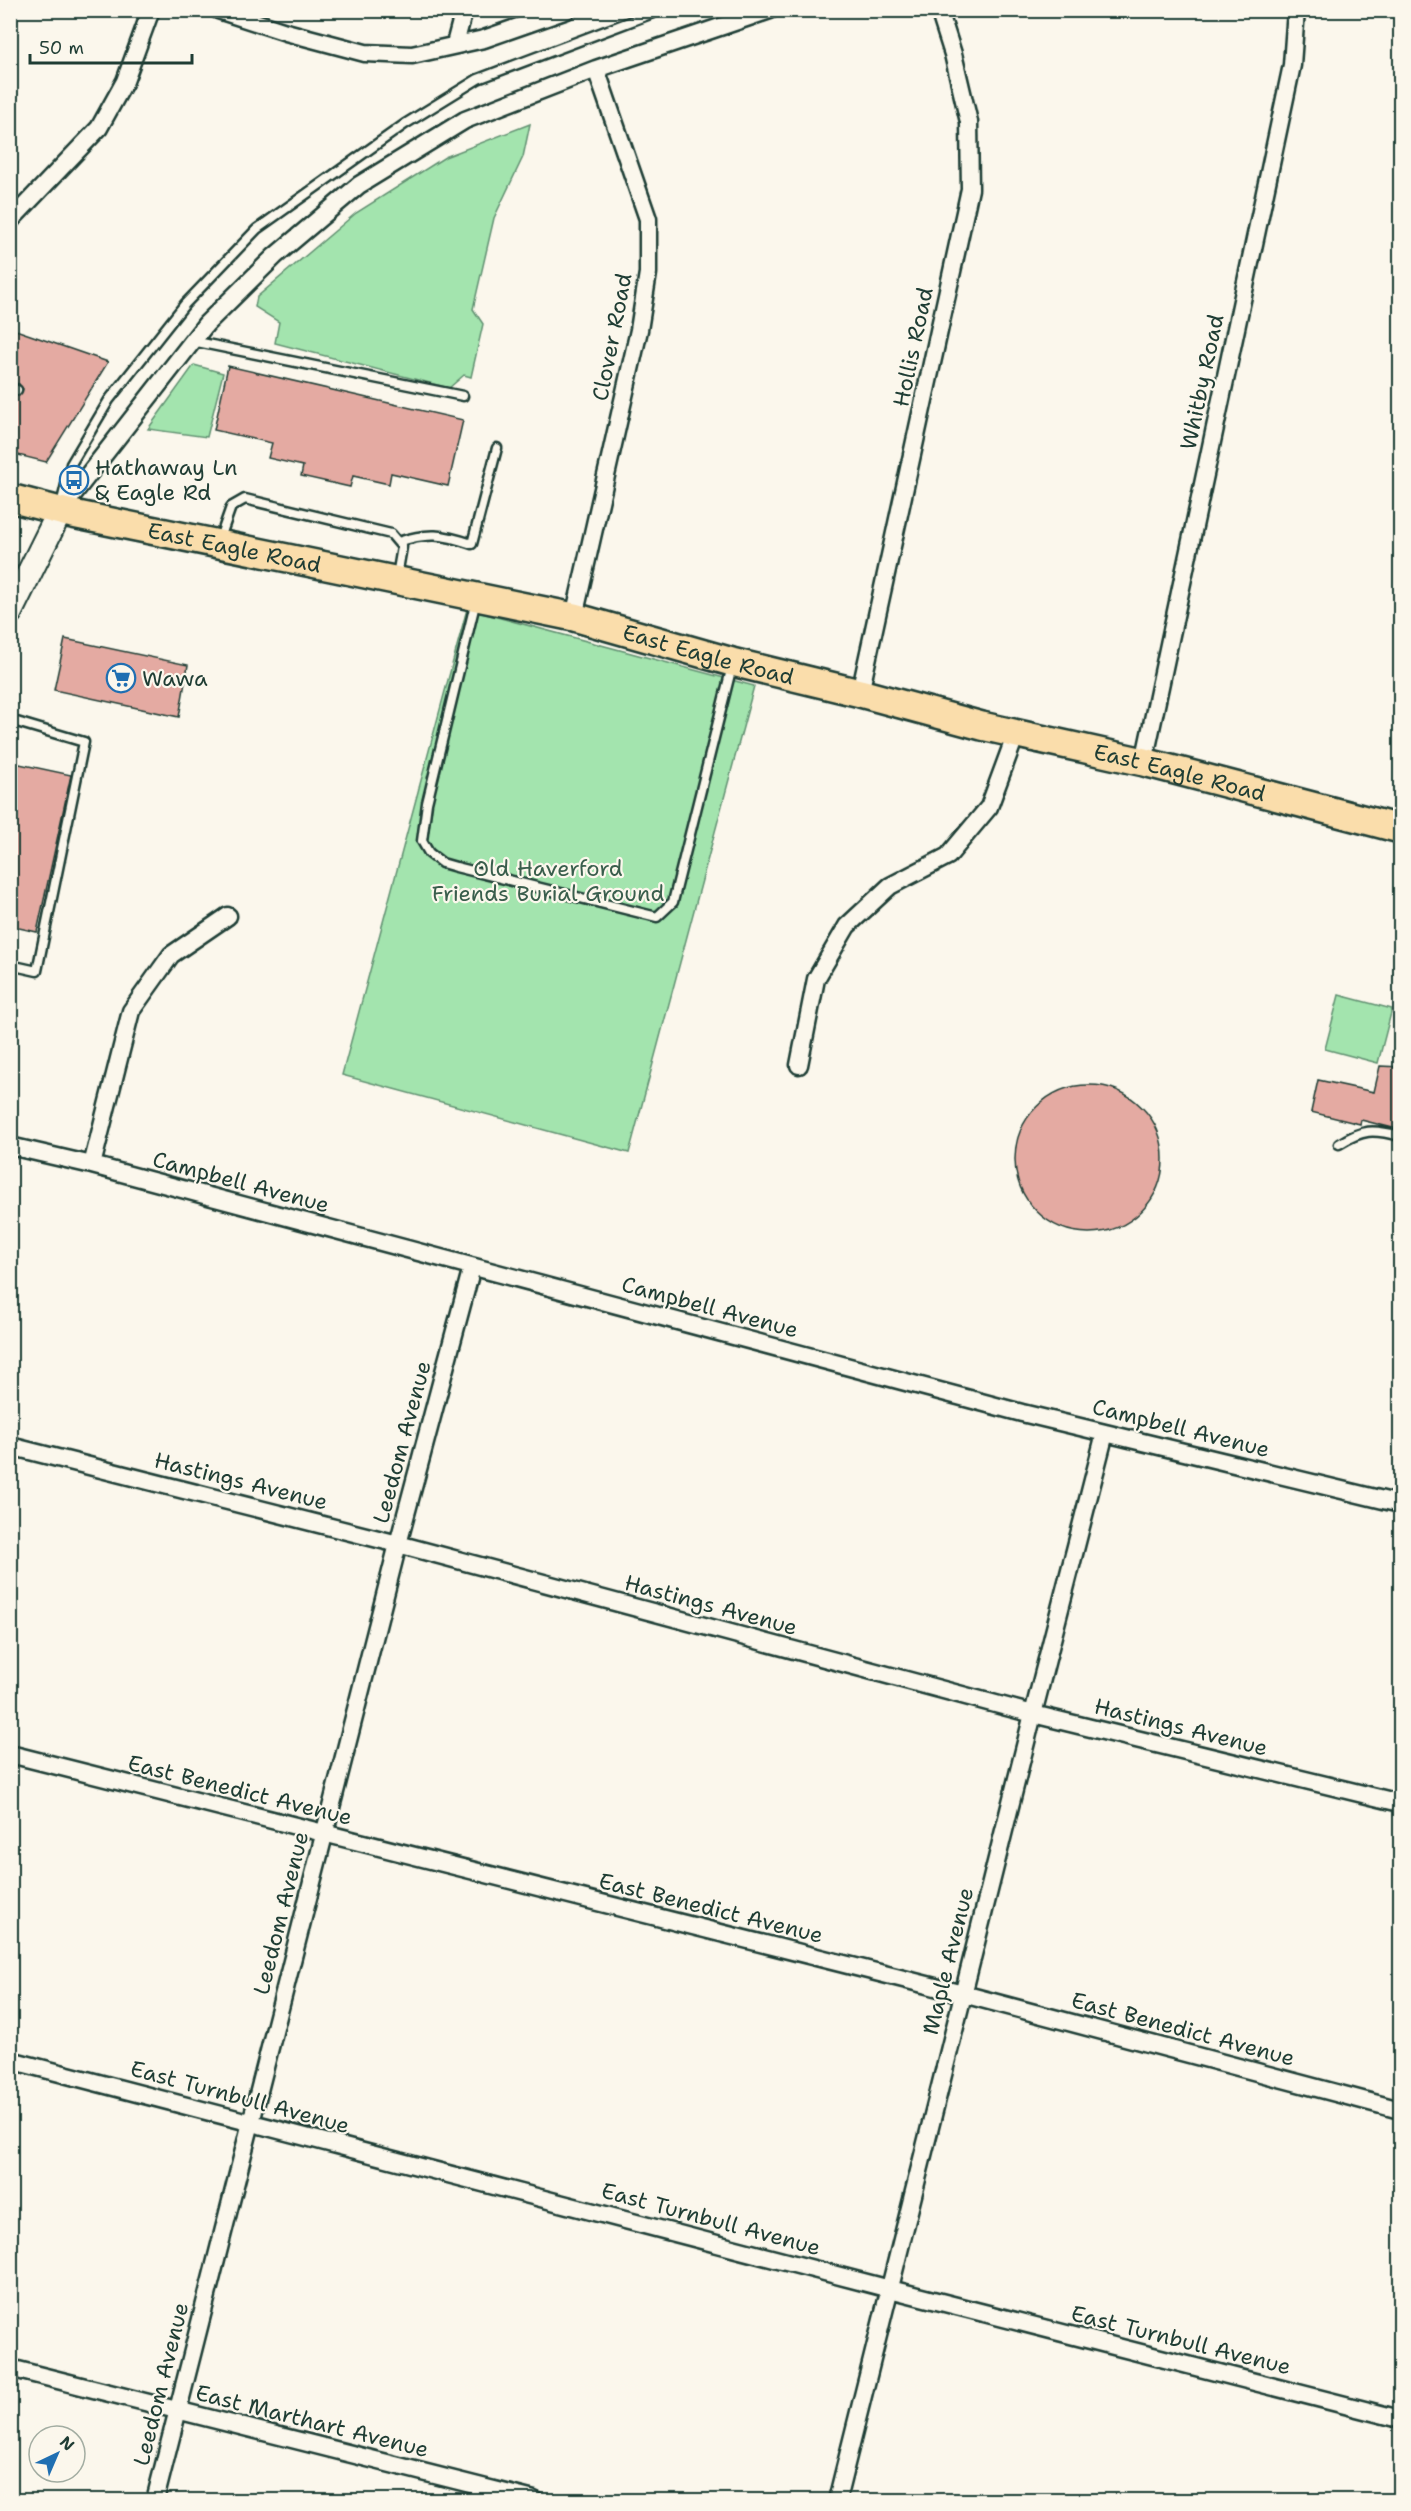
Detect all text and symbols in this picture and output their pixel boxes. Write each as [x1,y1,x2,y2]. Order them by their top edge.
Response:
scale bar [30,27,192,65]
text: 50 m [39,36,84,60]
street label: Clover Road [585,271,639,403]
street label: Hollis Road [886,284,940,409]
street label: Whitby Road [1173,311,1231,452]
place label: Hathaway Ln & Eagle Rd [95,453,238,507]
bus stop icon: Hathaway Ln & Eagle Rd [58,464,90,496]
street label: East Eagle Road [145,515,324,579]
street label: East Eagle Road [619,617,797,691]
supermarket icon: Wawa [105,662,137,694]
place label: Wawa [142,664,208,693]
street label: East Eagle Road [1091,737,1269,808]
park label: Old Haverford Friends Burial Ground [432,854,664,908]
street label: Campbell Avenue [150,1144,332,1220]
street label: Campbell Avenue [619,1269,801,1345]
street label: Leedom Avenue [366,1358,438,1526]
street label: Campbell Avenue [1089,1392,1273,1464]
street label: Hastings Avenue [151,1445,331,1517]
street label: Hastings Avenue [621,1568,801,1642]
street label: Hastings Avenue [1091,1691,1271,1763]
street label: East Benedict Avenue [125,1748,355,1832]
street label: Leedom Avenue [247,1828,315,1998]
street label: East Benedict Avenue [596,1866,826,1950]
street label: Maple Avenue [916,1884,980,2038]
street label: East Benedict Avenue [1068,1985,1298,2073]
street label: East Turnbull Avenue [127,2054,353,2140]
street label: East Turnbull Avenue [598,2176,824,2262]
street label: Leedom Avenue [127,2299,195,2469]
street label: East Turnbull Avenue [1068,2299,1294,2381]
street label: East Marthart Avenue [192,2378,432,2464]
north arrow [27,2424,87,2484]
text: N [55,2432,79,2456]

